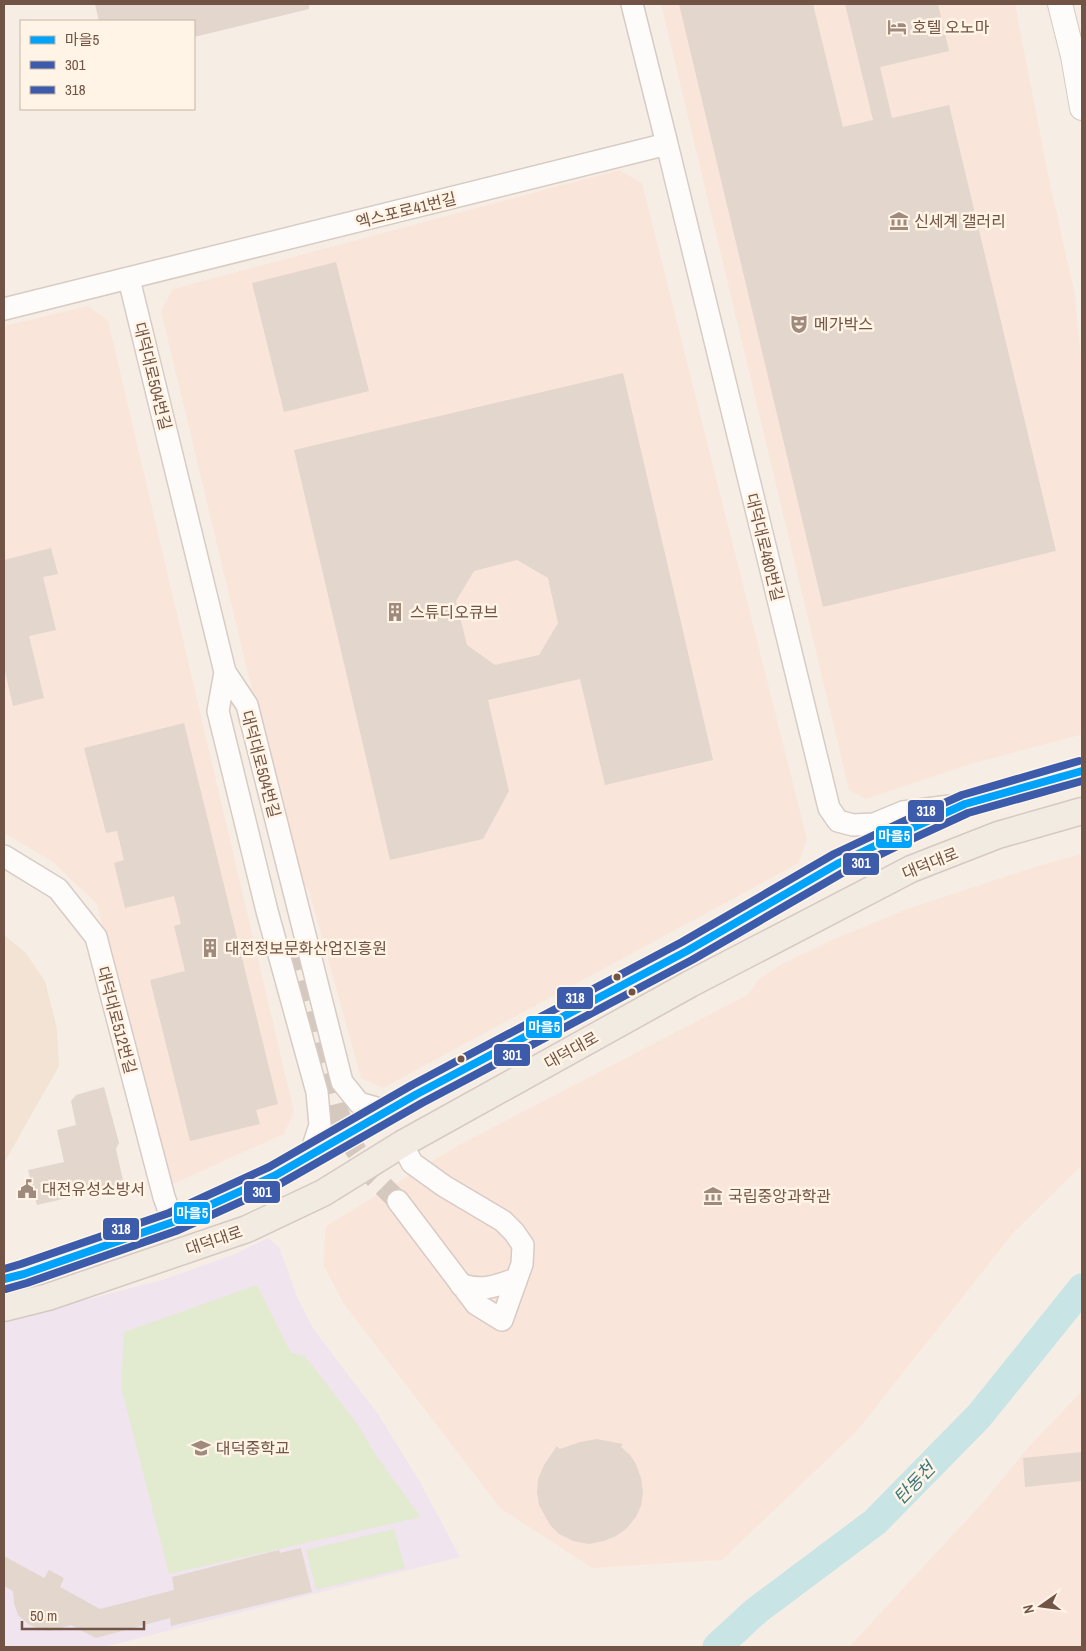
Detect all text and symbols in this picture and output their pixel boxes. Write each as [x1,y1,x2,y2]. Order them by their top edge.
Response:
hotel icon: 호텔 오노마 [886,16,908,38]
place label: 호텔 오노마 [912,16,990,38]
legend [20,20,195,110]
text: 마을5 [65,29,100,50]
text: 301 [65,54,86,75]
text: 318 [65,79,86,100]
street label: 엑스포로41번길 [353,187,459,233]
museum icon: 신세계 갤러리 [888,210,910,232]
place label: 신세계 갤러리 [914,210,1006,232]
theatre icon: 메가박스 [788,313,810,335]
place label: 메가박스 [814,313,873,335]
street label: 대덕대로504번길 [129,320,177,432]
street label: 대덕대로480번길 [741,491,789,603]
building icon: 스튜디오큐브 [384,601,406,623]
place label: 스튜디오큐브 [410,601,498,623]
street label: 대덕대로504번길 [236,708,286,820]
line badge: 318 [907,799,945,823]
text: 318 [916,802,936,820]
line badge: 마을5 [875,825,913,849]
text: 마을5 [878,827,911,845]
street label: 대덕대로 [899,842,962,884]
line badge: 301 [842,852,880,876]
text: 301 [851,854,871,872]
building icon: 대전정보문화산업진흥원 [199,937,221,959]
place label: 대전정보문화산업진흥원 [225,937,387,959]
street label: 대덕대로512번길 [92,964,142,1076]
unlabelled marker [612,972,622,982]
line badge: 318 [556,986,594,1010]
unlabelled marker [627,987,637,997]
text: 318 [565,989,585,1007]
line badge: 마을5 [525,1015,563,1039]
text: 마을5 [528,1018,561,1036]
street label: 대덕대로 [540,1026,602,1074]
line badge: 301 [493,1043,531,1067]
text: 301 [502,1046,522,1064]
unlabelled marker [456,1054,466,1064]
public building icon: 대전유성소방서 [16,1178,38,1200]
place label: 대전유성소방서 [42,1178,145,1200]
line badge: 301 [243,1180,281,1204]
text: 301 [252,1183,272,1201]
museum icon: 국립중앙과학관 [702,1185,724,1207]
place label: 국립중앙과학관 [728,1185,831,1207]
line badge: 마을5 [173,1201,211,1225]
text: 마을5 [176,1204,209,1222]
line badge: 318 [102,1217,140,1241]
text: 318 [111,1220,131,1238]
street label: 대덕대로 [183,1220,246,1260]
school or university icon: 대덕중학교 [190,1437,212,1459]
place label: 대덕중학교 [216,1437,290,1459]
water label: 탄동천 [888,1455,942,1510]
north arrow [1016,1581,1066,1631]
scale bar [22,1598,145,1630]
text: N [1019,1603,1038,1615]
text: 50 m [30,1605,57,1626]

